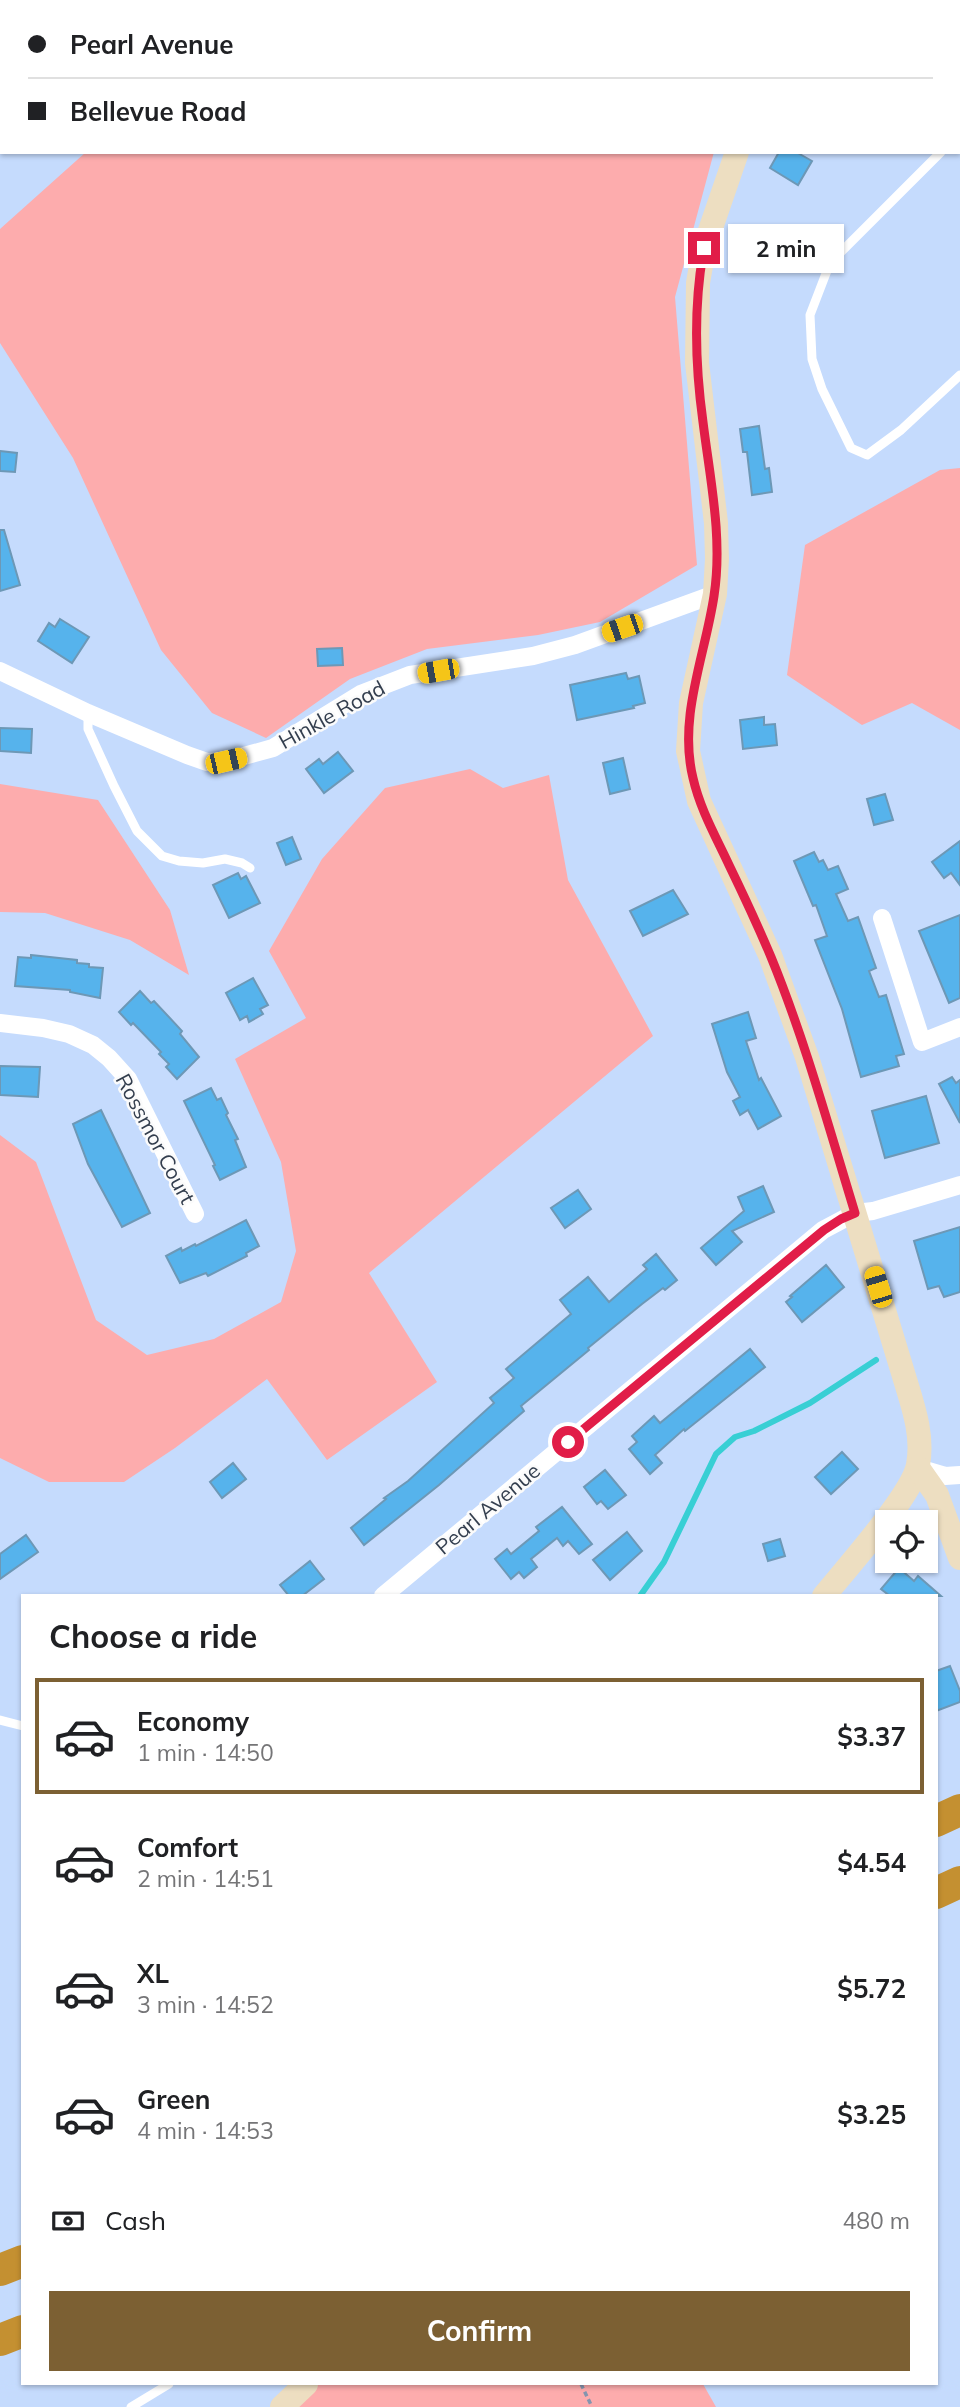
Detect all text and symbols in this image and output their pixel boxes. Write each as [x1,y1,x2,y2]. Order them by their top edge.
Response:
text: Pearl Avenue [70,28,234,61]
text: Bellevue Road [70,95,246,128]
callout: 2 min [728,224,844,272]
route end [688,232,720,264]
text: 2 min [756,234,816,263]
car [599,611,646,645]
car [416,657,461,685]
street label: Hinkle Road [274,674,389,754]
car [204,746,249,776]
street label: Rossmor Court [111,1069,201,1208]
car [862,1264,895,1310]
route start [552,1426,584,1458]
street label: Pearl Avenue [430,1457,545,1559]
map controls [875,1510,938,1573]
button: locate [875,1510,938,1573]
text: Choose a ride [49,1616,257,1656]
icon: car [53,1705,116,1768]
text: Economy [137,1705,249,1738]
text: $3.37 [837,1720,906,1753]
text: 1 min · 14:50 [137,1738,274,1767]
icon: car [53,1831,116,1894]
text: Comfort [137,1831,238,1864]
text: $4.54 [837,1846,906,1879]
text: 2 min · 14:51 [137,1864,274,1893]
icon: car [53,1957,116,2020]
text: XL [137,1957,169,1990]
text: $5.72 [837,1972,906,2005]
text: 3 min · 14:52 [137,1990,274,2019]
icon: car [53,2083,116,2146]
text: Green [137,2083,210,2116]
text: $3.25 [837,2098,906,2131]
text: 4 min · 14:53 [137,2116,274,2145]
icon: cash [49,2202,87,2240]
text: Cash [105,2204,166,2237]
text: 480 m [842,2206,910,2235]
button: Confirm [49,2291,910,2371]

